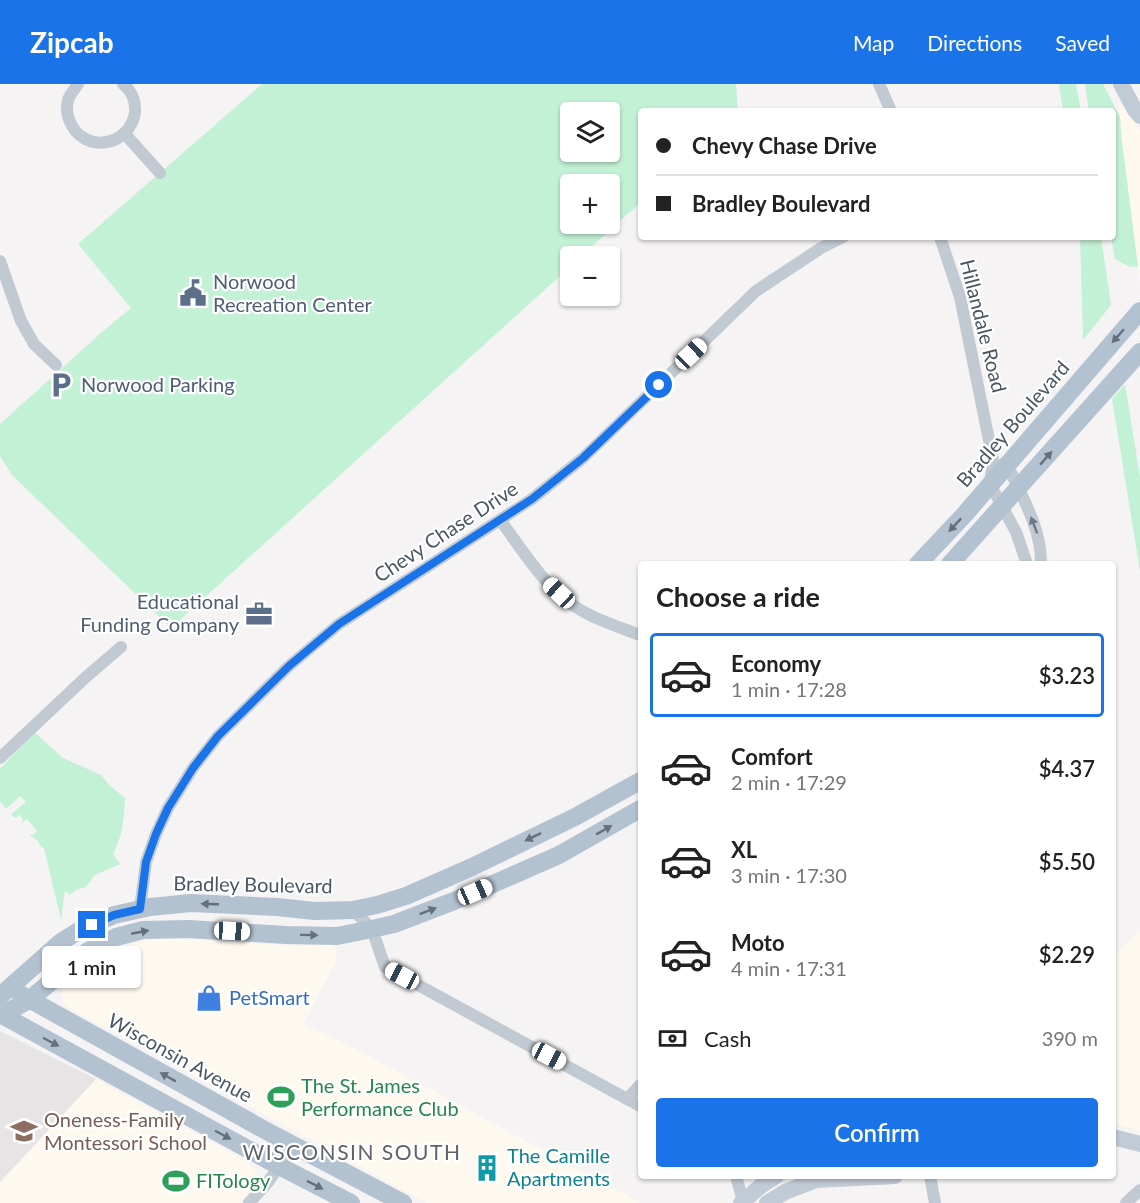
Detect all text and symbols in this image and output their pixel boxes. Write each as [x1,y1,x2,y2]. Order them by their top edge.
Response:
text: Zipcab [30,25,114,59]
text: Map [853,30,894,55]
text: Directions [927,30,1022,55]
text: Saved [1055,30,1110,55]
map controls [560,102,620,306]
button: layers [560,102,620,162]
text: Chevy Chase Drive [692,132,877,159]
button: + [560,174,620,234]
text: Bradley Boulevard [692,190,871,217]
button: − [560,246,620,306]
street label: Hillandale Road [956,257,1012,395]
place label: Norwood Recreation Center [213,269,373,316]
public building icon: Norwood Recreation Center [178,278,208,308]
one-way arrow [1112,328,1125,343]
car [672,335,710,373]
street label: Bradley Boulevard [951,355,1074,491]
parking icon: Norwood Parking [46,370,76,400]
route start [645,371,672,398]
place label: Norwood Parking [81,372,235,396]
one-way arrow [1039,451,1052,466]
street label: Chevy Chase Drive [369,476,522,587]
one-way arrow [1029,516,1039,534]
one-way arrow [949,517,962,532]
car [540,574,578,612]
text: Choose a ride [656,580,820,613]
place label: Educational Funding Company [80,589,240,636]
office icon: Educational Funding Company [244,599,274,629]
icon: car [659,648,713,702]
text: Economy [731,650,821,677]
text: $3.23 [1039,662,1095,689]
text: 1 min · 17:28 [731,677,847,701]
icon: car [659,741,713,795]
text: Comfort [731,743,813,770]
text: $4.37 [1039,755,1095,782]
text: 2 min · 17:29 [731,770,847,794]
one-way arrow [596,824,612,835]
one-way arrow [524,833,541,842]
icon: car [659,834,713,888]
text: XL [731,836,757,863]
text: $5.50 [1039,848,1095,875]
text: 3 min · 17:30 [731,863,847,887]
street label: Bradley Boulevard [173,871,333,897]
car [455,876,495,908]
one-way arrow [200,899,219,908]
one-way arrow [419,906,437,916]
route end [78,911,105,938]
car [214,921,250,941]
one-way arrow [131,927,150,936]
icon: car [659,927,713,981]
text: Moto [731,929,785,956]
one-way arrow [299,930,318,940]
text: $2.29 [1039,941,1095,968]
callout: 1 min [42,946,142,988]
text: 1 min [67,955,116,979]
text: 4 min · 17:31 [731,956,847,980]
car [382,960,422,992]
shop icon: PetSmart [194,983,224,1013]
place label: PetSmart [229,985,310,1009]
street label: Wisconsin Avenue [104,1008,257,1107]
icon: cash [656,1022,689,1055]
text: Cash [704,1025,751,1052]
text: 390 m [1042,1026,1098,1050]
one-way arrow [43,1037,60,1047]
car [529,1040,569,1072]
one-way arrow [160,1072,177,1082]
place label: The St. James Performance Club [301,1073,459,1120]
sports icon: The St. James Performance Club [266,1082,296,1112]
button: Confirm [656,1098,1098,1167]
place label: Oneness-Family Montessori School [44,1107,207,1154]
school or university icon: Oneness-Family Montessori School [9,1116,39,1146]
one-way arrow [215,1130,232,1140]
district label: WISCONSIN SOUTH [243,1139,461,1164]
place label: The Camille Apartments [507,1143,610,1190]
building icon: The Camille Apartments [472,1153,502,1183]
sports icon: FITology [161,1166,191,1196]
place label: FITology [196,1168,271,1192]
one-way arrow [307,1180,324,1189]

